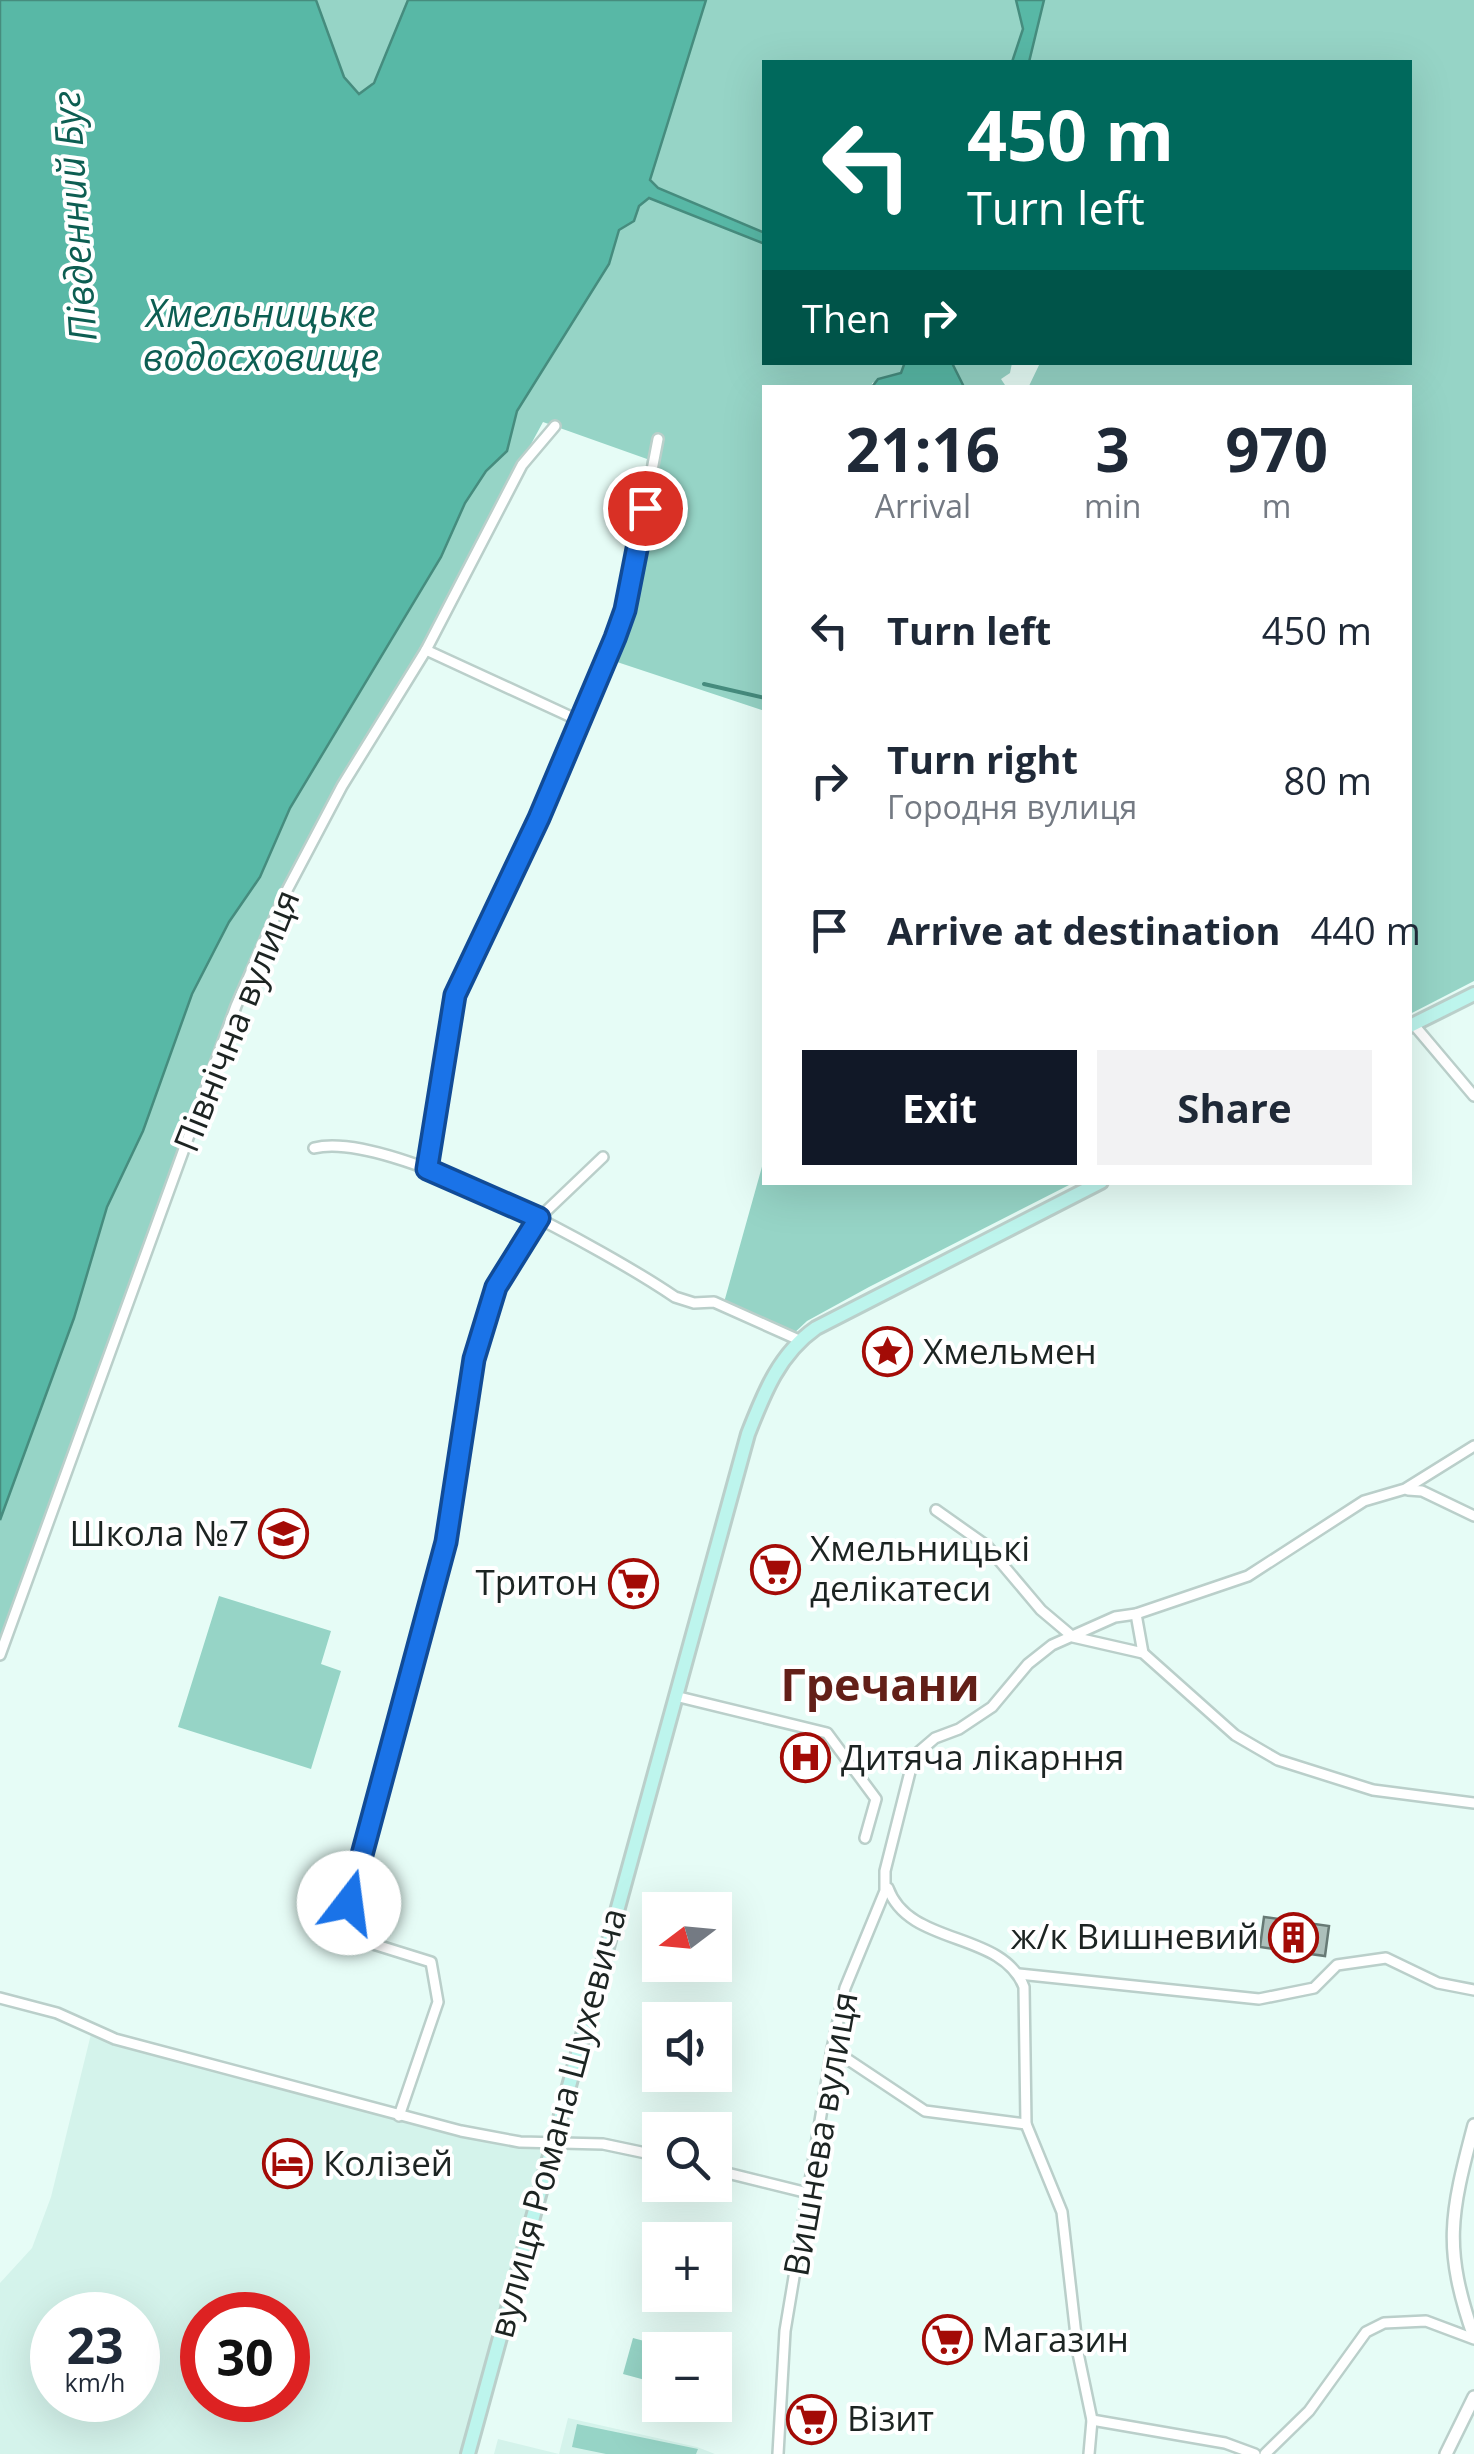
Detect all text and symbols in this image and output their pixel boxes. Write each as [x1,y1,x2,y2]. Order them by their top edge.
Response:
text: 450 m [967,86,1174,182]
water label: Південний Буг [38,89,108,343]
icon: left [802,100,932,230]
text: Turn left [967,177,1145,238]
water label: Хмельницьке водосховище [143,286,379,382]
icon: right [911,290,966,345]
text: Then [802,292,891,344]
text: 21:16 [846,408,1000,490]
text: 3 [1096,408,1130,490]
text: 970 [1225,408,1328,490]
pin [603,466,688,551]
icon: arrive [618,481,673,536]
text: Arrival [875,484,971,527]
text: min [1084,484,1141,527]
text: m [1262,484,1291,527]
icon: left [802,603,857,658]
text: Turn left [887,604,1051,656]
text: 450 m [1262,604,1372,656]
text: Turn right [887,733,1078,785]
icon: right [802,753,857,808]
text: 80 m [1283,754,1372,806]
text: Городня вулиця [887,785,1137,828]
street label: Північна вулиця [162,883,310,1158]
icon: arrive [802,903,857,958]
text: Arrive at destination [887,904,1281,956]
text: 440 m [1311,904,1421,956]
button: Exit [802,1050,1077,1165]
button: Share [1097,1050,1372,1165]
place icon: Хмельмен [862,1326,914,1378]
place label: Хмельмен [923,1327,1097,1374]
school or university icon: Школа №7 [258,1508,310,1560]
place label: Школа №7 [70,1509,249,1556]
place label: Хмельницькі делікатеси [810,1524,1030,1611]
supermarket icon: Хмельницькі делікатеси [749,1543,801,1595]
supermarket icon: Тритон [607,1557,659,1609]
place label: Тритон [475,1558,598,1605]
district label: Гречани [780,1653,980,1714]
hospital icon: Дитяча лікарння [780,1732,832,1784]
place label: Дитяча лікарння [841,1733,1124,1780]
position arrow [297,1851,401,1955]
north arrow [642,1892,732,1982]
map controls [642,1892,732,2422]
street label: вулиця Романа Шухевича [477,1903,637,2343]
building icon: ж/к Вишневий [1268,1911,1320,1963]
place label: ж/к Вишневий [1011,1912,1259,1959]
street label: Вишнева вулиця [771,1988,868,2279]
button: sound [642,2002,732,2092]
button: search [642,2112,732,2202]
hotel icon: Колізей [262,2138,314,2190]
place label: Колізей [323,2139,453,2186]
button: + [642,2222,732,2312]
speed limit sign: 30 [180,2292,310,2422]
text: 23 [66,2311,124,2379]
supermarket icon: Магазин [921,2314,973,2366]
place label: Магазин [982,2315,1129,2362]
button: − [642,2332,732,2422]
text: km/h [65,2365,125,2399]
supermarket icon: Візит [786,2393,838,2445]
place label: Візит [847,2394,934,2441]

